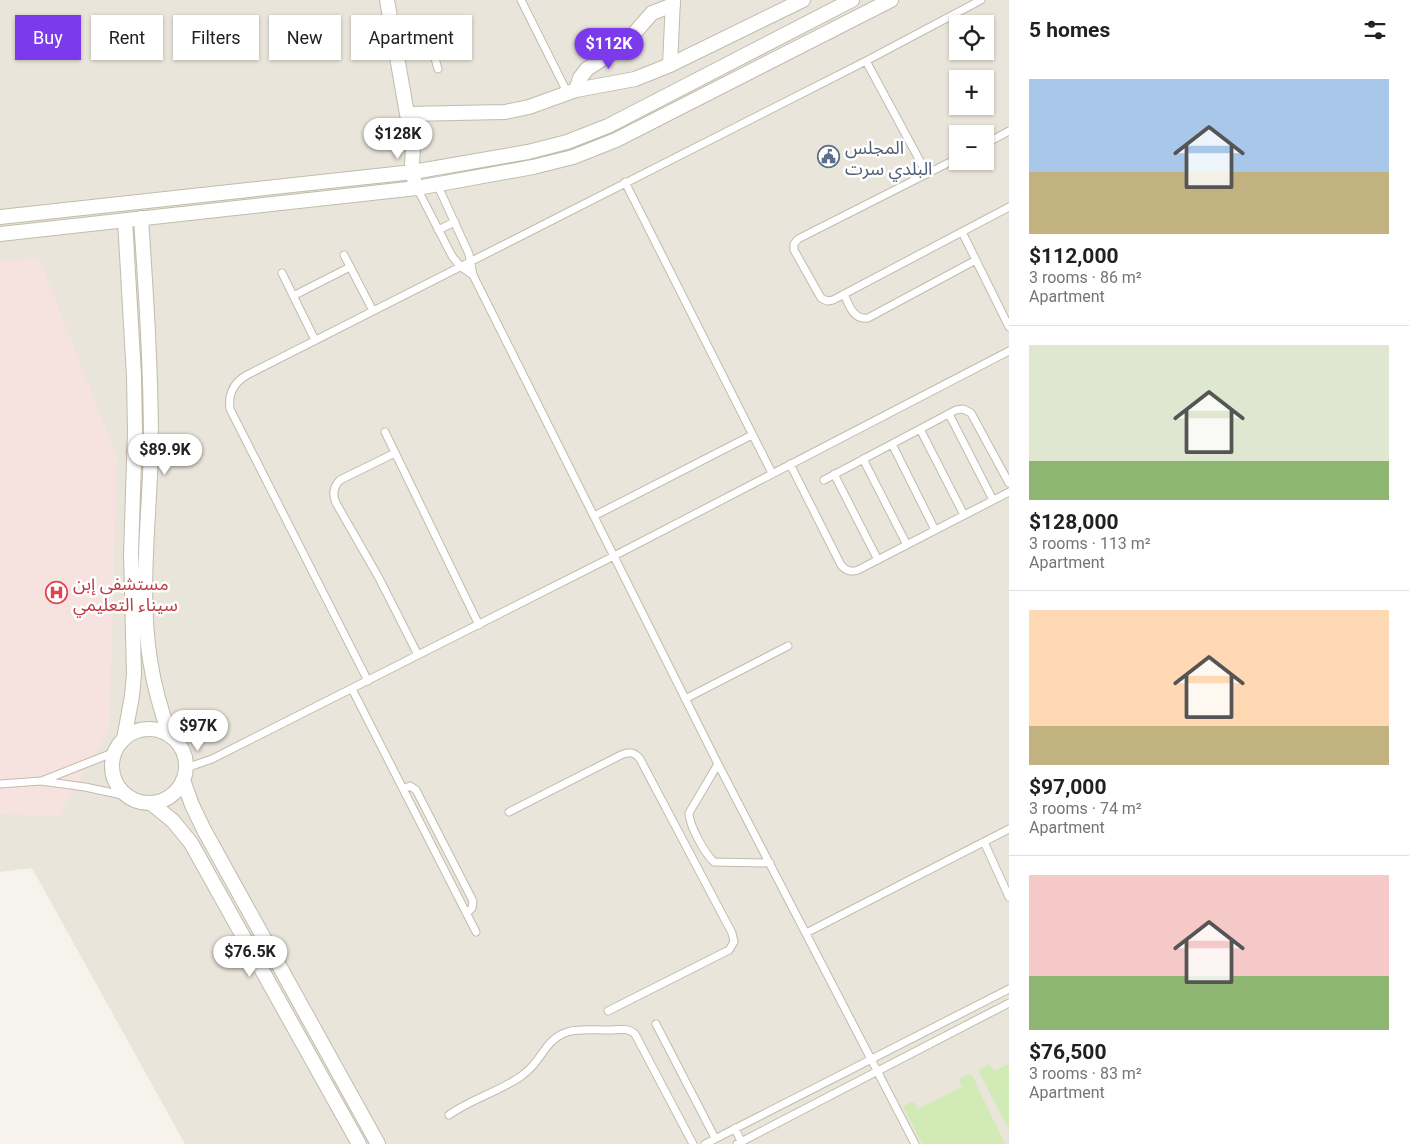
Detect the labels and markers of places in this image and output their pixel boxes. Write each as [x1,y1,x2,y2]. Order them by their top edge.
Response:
pin: $112K [574,28,644,70]
pin: $128K [363,118,433,160]
place label: المجلس البلدي سرت [845,137,932,182]
public building icon: المجلس البلدي سرت [817,145,841,169]
pin: $89.9K [124,434,206,476]
place label: مستشفى إبن سيناء التعليمي [73,573,178,618]
hospital icon: مستشفى إبن سيناء التعليمي [45,581,69,605]
pin: $97K [168,710,228,752]
pin: $76.5K [209,936,291,978]

